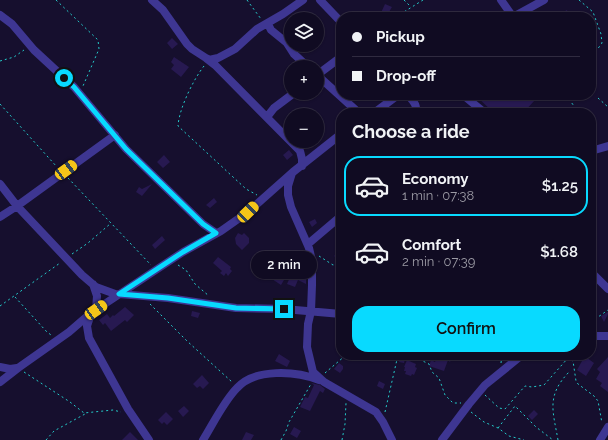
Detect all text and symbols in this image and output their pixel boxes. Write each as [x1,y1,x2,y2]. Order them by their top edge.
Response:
map controls [284,12,324,148]
button: layers [284,12,324,52]
text: Pickup [376,28,425,46]
button: + [284,60,324,100]
text: Drop-off [376,67,436,85]
route start [55,69,73,87]
button: − [284,108,324,148]
text: Choose a ride [352,121,470,142]
car [53,158,79,182]
icon: car [354,168,390,204]
text: Economy [402,170,469,188]
text: $1.25 [542,177,578,195]
text: 1 min · 07:38 [402,188,474,203]
car [235,199,261,225]
icon: car [354,234,390,270]
text: Comfort [402,236,461,254]
text: $1.68 [540,243,578,261]
callout: 2 min [251,251,317,279]
text: 2 min · 07:39 [402,254,475,269]
text: 2 min [267,257,301,272]
car [83,298,109,322]
route end [275,300,293,318]
button: Confirm [352,306,580,352]

